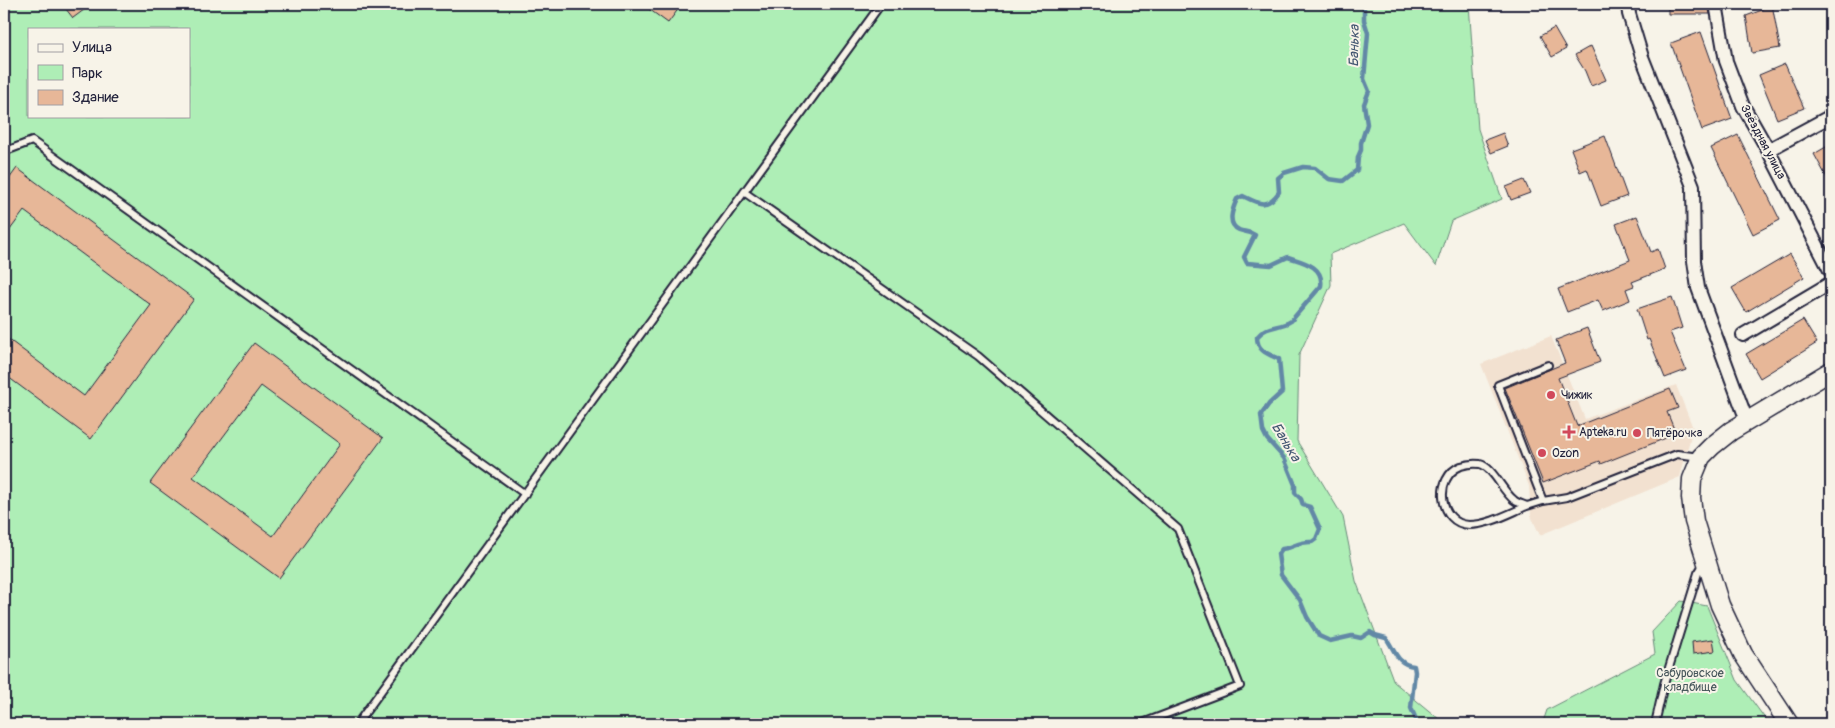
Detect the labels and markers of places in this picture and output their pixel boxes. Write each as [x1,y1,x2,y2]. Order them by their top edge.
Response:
place label: Чижик [1561,388,1593,403]
marker: Чижик [1545,389,1557,401]
place label: Apteka.ru [1579,425,1627,440]
marker: Apteka.ru [1563,426,1575,438]
place label: Пятёрочка [1647,426,1703,441]
marker: Пятёрочка [1631,427,1643,439]
place label: Ozon [1552,446,1579,461]
marker: Ozon [1536,447,1548,459]

